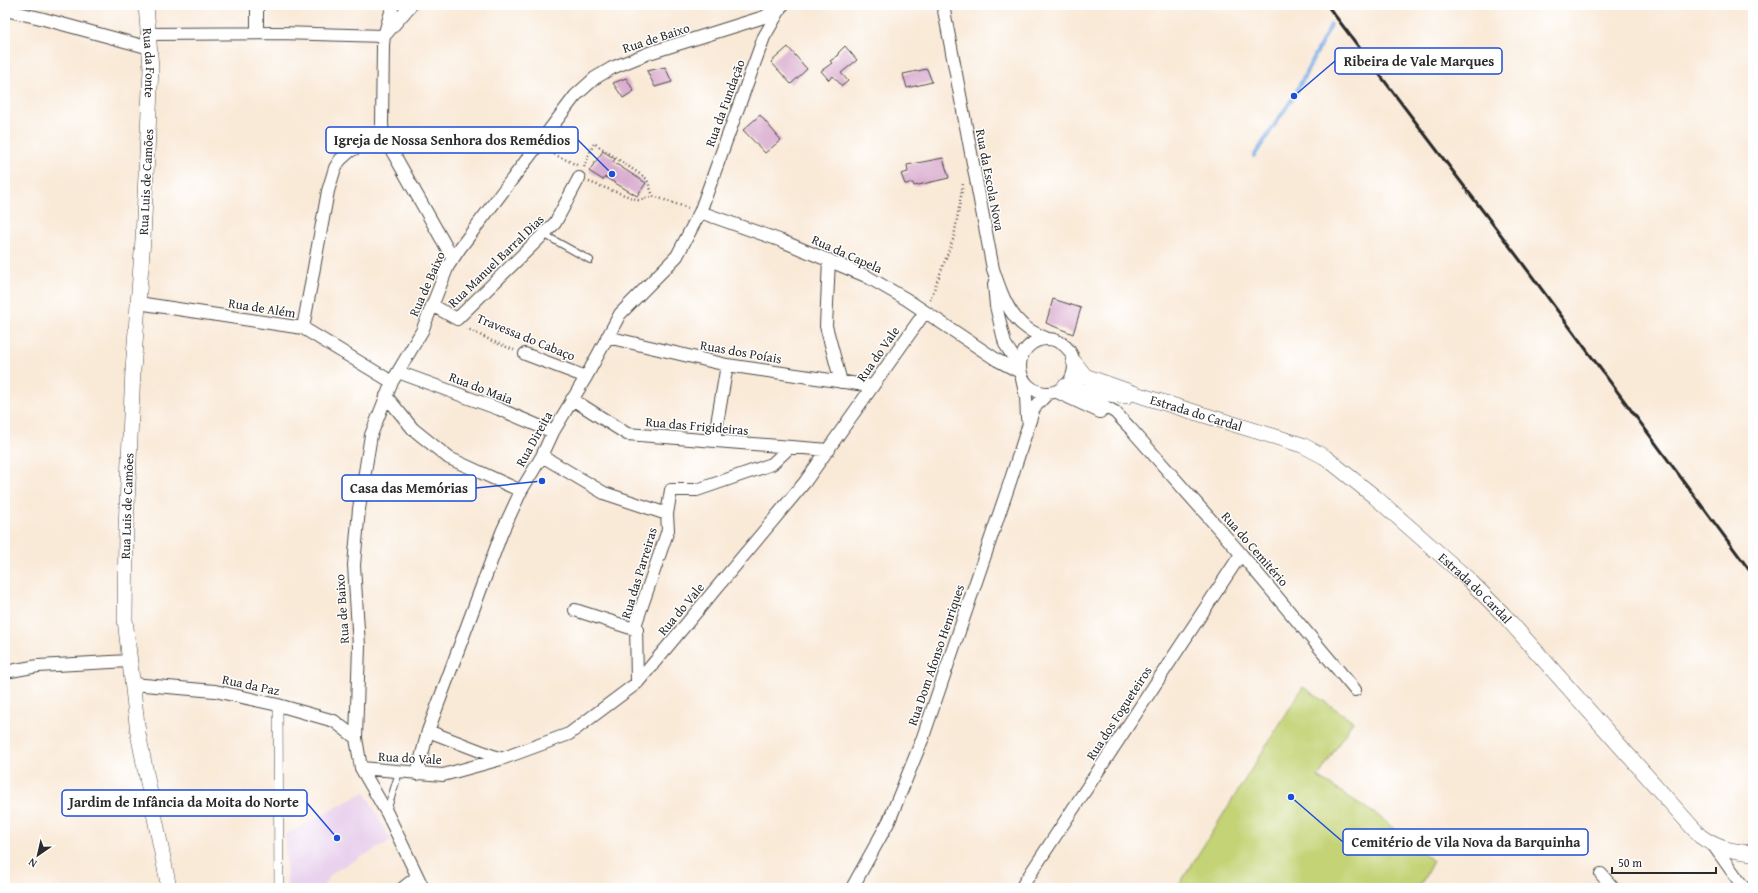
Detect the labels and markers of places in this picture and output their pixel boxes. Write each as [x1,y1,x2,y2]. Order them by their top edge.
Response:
callout: Ribeira de Vale Marques [1335,48,1502,74]
callout: Igreja de Nossa Senhora dos Remédios [326,127,578,153]
callout: Casa das Memórias [342,475,476,501]
callout: Jardim de Infância da Moita do Norte [62,790,307,816]
callout: Cemitério de Vila Nova da Barquinha [1343,829,1588,855]

